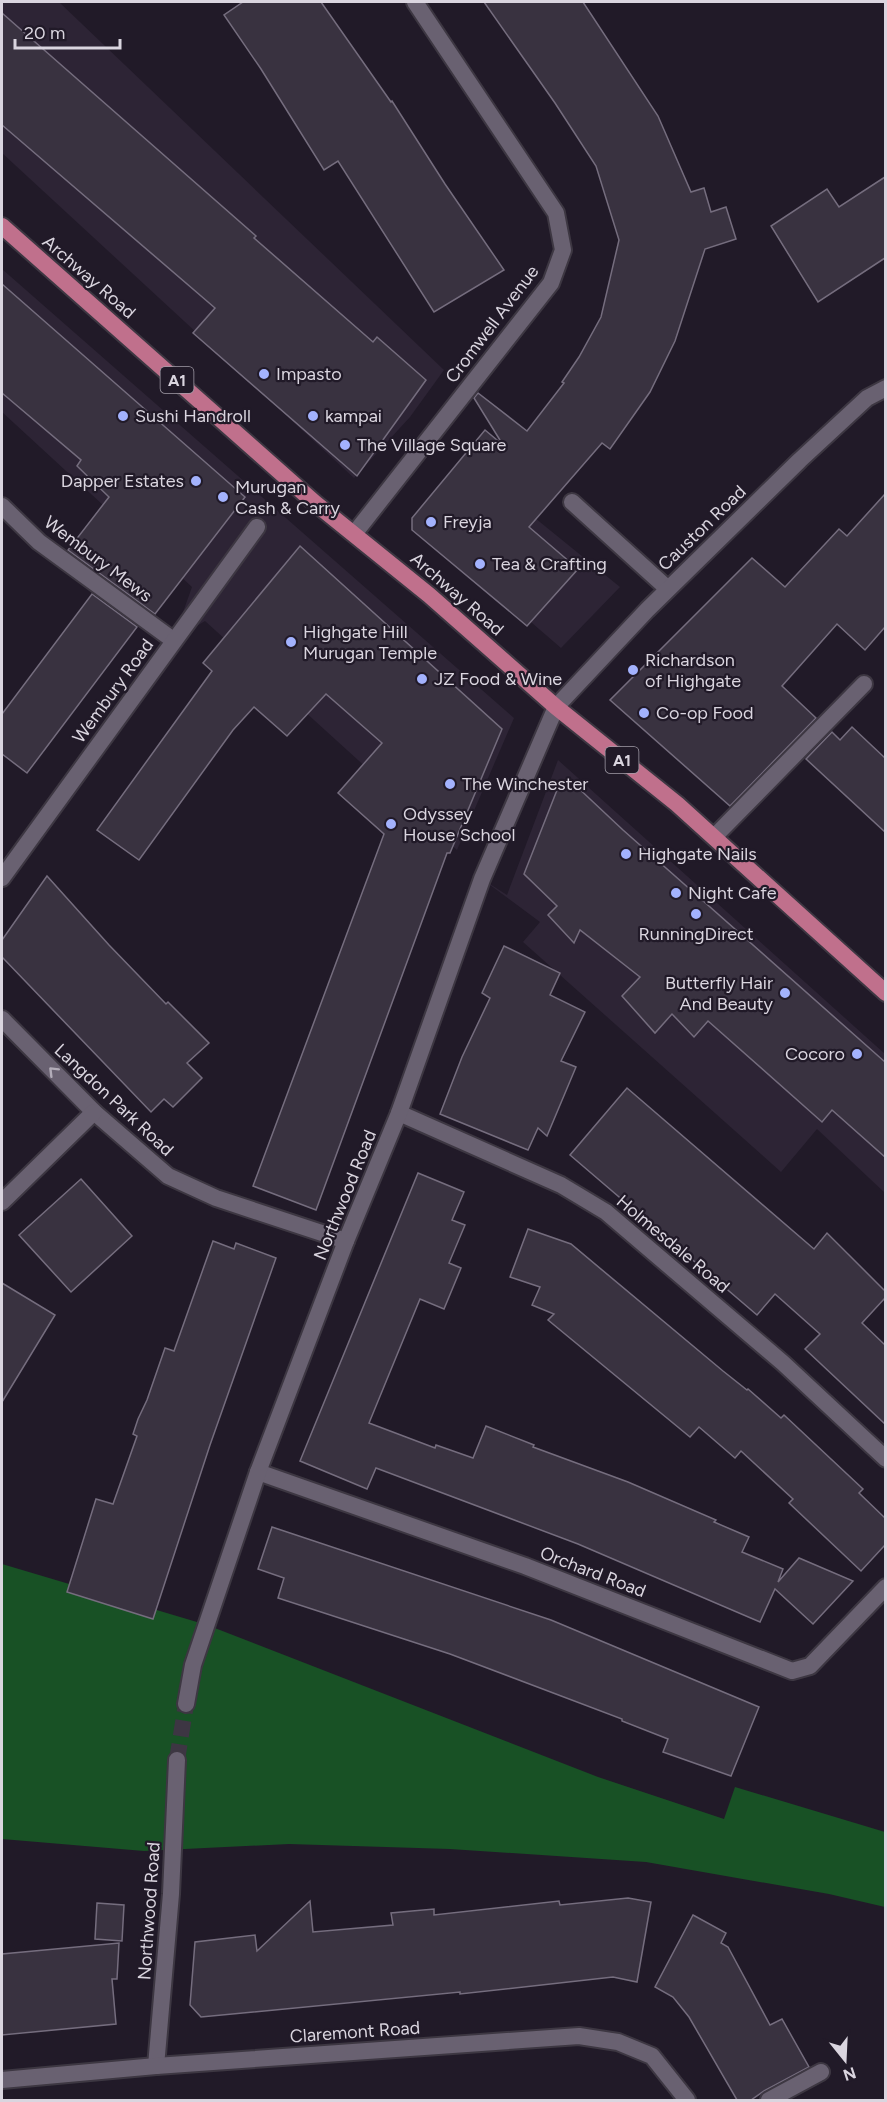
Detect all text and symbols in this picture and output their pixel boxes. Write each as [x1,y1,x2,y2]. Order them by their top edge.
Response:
scale bar [15,12,120,50]
text: 20 m [24,22,65,44]
street label: Archway Road [38,231,140,323]
street label: Cromwell Avenue [441,261,544,387]
place label: Impasto [276,363,342,385]
road number: A1 [160,367,194,393]
marker: Impasto [257,367,271,381]
place label: Sushi Handroll [135,405,251,427]
place label: kampai [325,405,382,427]
marker: Sushi Handroll [116,409,130,423]
marker: kampai [306,409,320,423]
place label: The Village Square [357,434,507,456]
marker: The Village Square [338,438,352,452]
place label: Dapper Estates [61,470,184,492]
marker: Dapper Estates [189,474,203,488]
place label: Murugan Cash & Carry [235,476,340,519]
street label: Causton Road [653,481,751,575]
marker: Murugan Cash & Carry [216,490,230,504]
street label: Wembury Mews [40,511,156,607]
place label: Freyja [443,511,492,533]
marker: Freyja [424,515,438,529]
street label: Archway Road [406,548,508,640]
place label: Tea & Crafting [492,553,607,575]
marker: Tea & Crafting [473,557,487,571]
place label: Highgate Hill Murugan Temple [303,621,437,664]
street label: Wembury Road [68,634,158,748]
marker: Highgate Hill Murugan Temple [284,635,298,649]
place label: Richardson of Highgate [645,649,741,692]
marker: Richardson of Highgate [626,663,640,677]
place label: JZ Food & Wine [434,668,562,690]
marker: JZ Food & Wine [415,672,429,686]
place label: Co-op Food [656,702,754,724]
marker: Co-op Food [637,706,651,720]
road number: A1 [606,747,638,773]
place label: The Winchester [462,773,588,795]
marker: The Winchester [443,777,457,791]
place label: Odyssey House School [403,803,515,846]
marker: Odyssey House School [384,817,398,831]
place label: Highgate Nails [638,843,757,865]
marker: Highgate Nails [619,847,633,861]
place label: Night Cafe [688,882,777,904]
marker: Night Cafe [669,886,683,900]
marker: RunningDirect [689,907,703,921]
place label: RunningDirect [638,923,754,945]
place label: Butterfly Hair And Beauty [665,972,774,1015]
marker: Butterfly Hair And Beauty [778,986,792,1000]
street label: Langdon Park Road [50,1039,178,1161]
place label: Cocoro [785,1043,845,1065]
marker: Cocoro [850,1047,864,1061]
one-way arrow [49,1067,60,1078]
street label: Northwood Road [309,1127,381,1263]
street label: Holmesdale Road [612,1190,734,1298]
street label: Orchard Road [537,1542,649,1602]
street label: Northwood Road [133,1841,165,1981]
street label: Claremont Road [289,2016,421,2048]
north arrow [815,2030,875,2090]
text: N [841,2063,858,2085]

